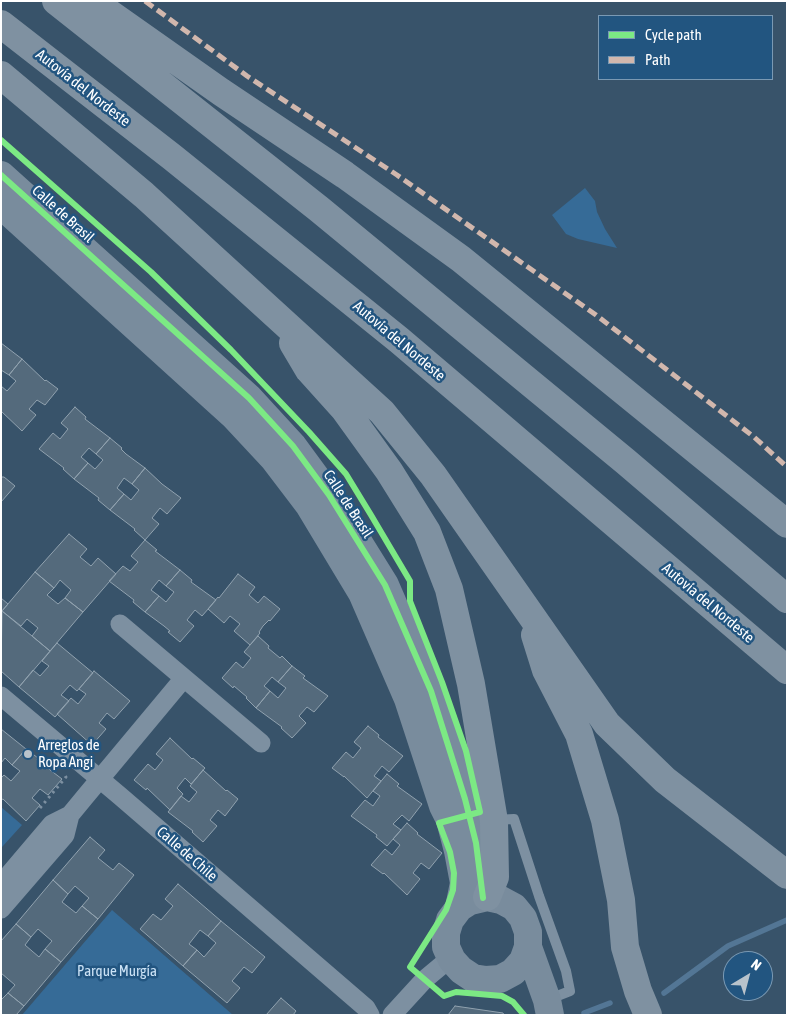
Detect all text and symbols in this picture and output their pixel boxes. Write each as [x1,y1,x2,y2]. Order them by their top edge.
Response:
legend [598,15,773,80]
text: Cycle path [645,26,702,43]
street label: Autovía del Nordeste [32,46,134,130]
text: Path [645,51,671,68]
street label: Calle de Brasil [28,181,98,247]
street label: Autovía del Nordeste [349,297,449,385]
street label: Calle de Brasil [319,467,377,541]
street label: Autovía del Nordeste [658,559,758,647]
place label: Arreglos de Ropa Angi [38,736,100,771]
marker: Arreglos de Ropa Angi [22,748,34,760]
street label: Calle de Chile [153,823,221,885]
north arrow [723,951,773,1001]
text: N [748,956,765,974]
park label: Parque Murgía [77,962,157,980]

